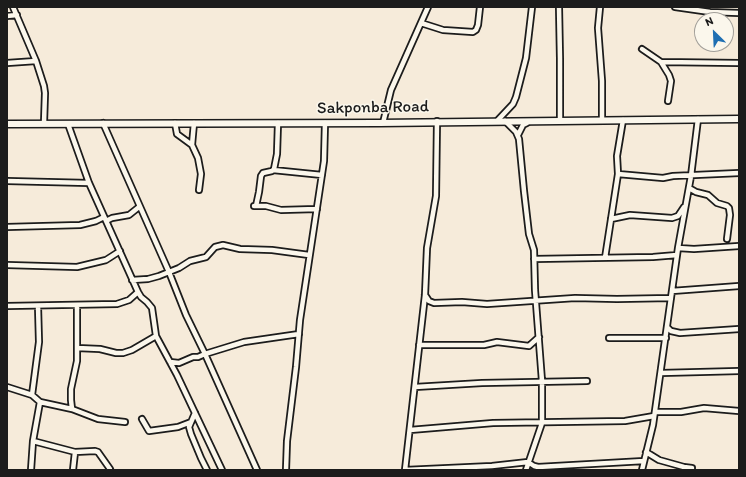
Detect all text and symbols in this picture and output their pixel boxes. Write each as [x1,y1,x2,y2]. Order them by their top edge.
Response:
north arrow [694,12,734,52]
text: N [703,14,715,29]
street label: Sakponba Road [317,97,429,119]

